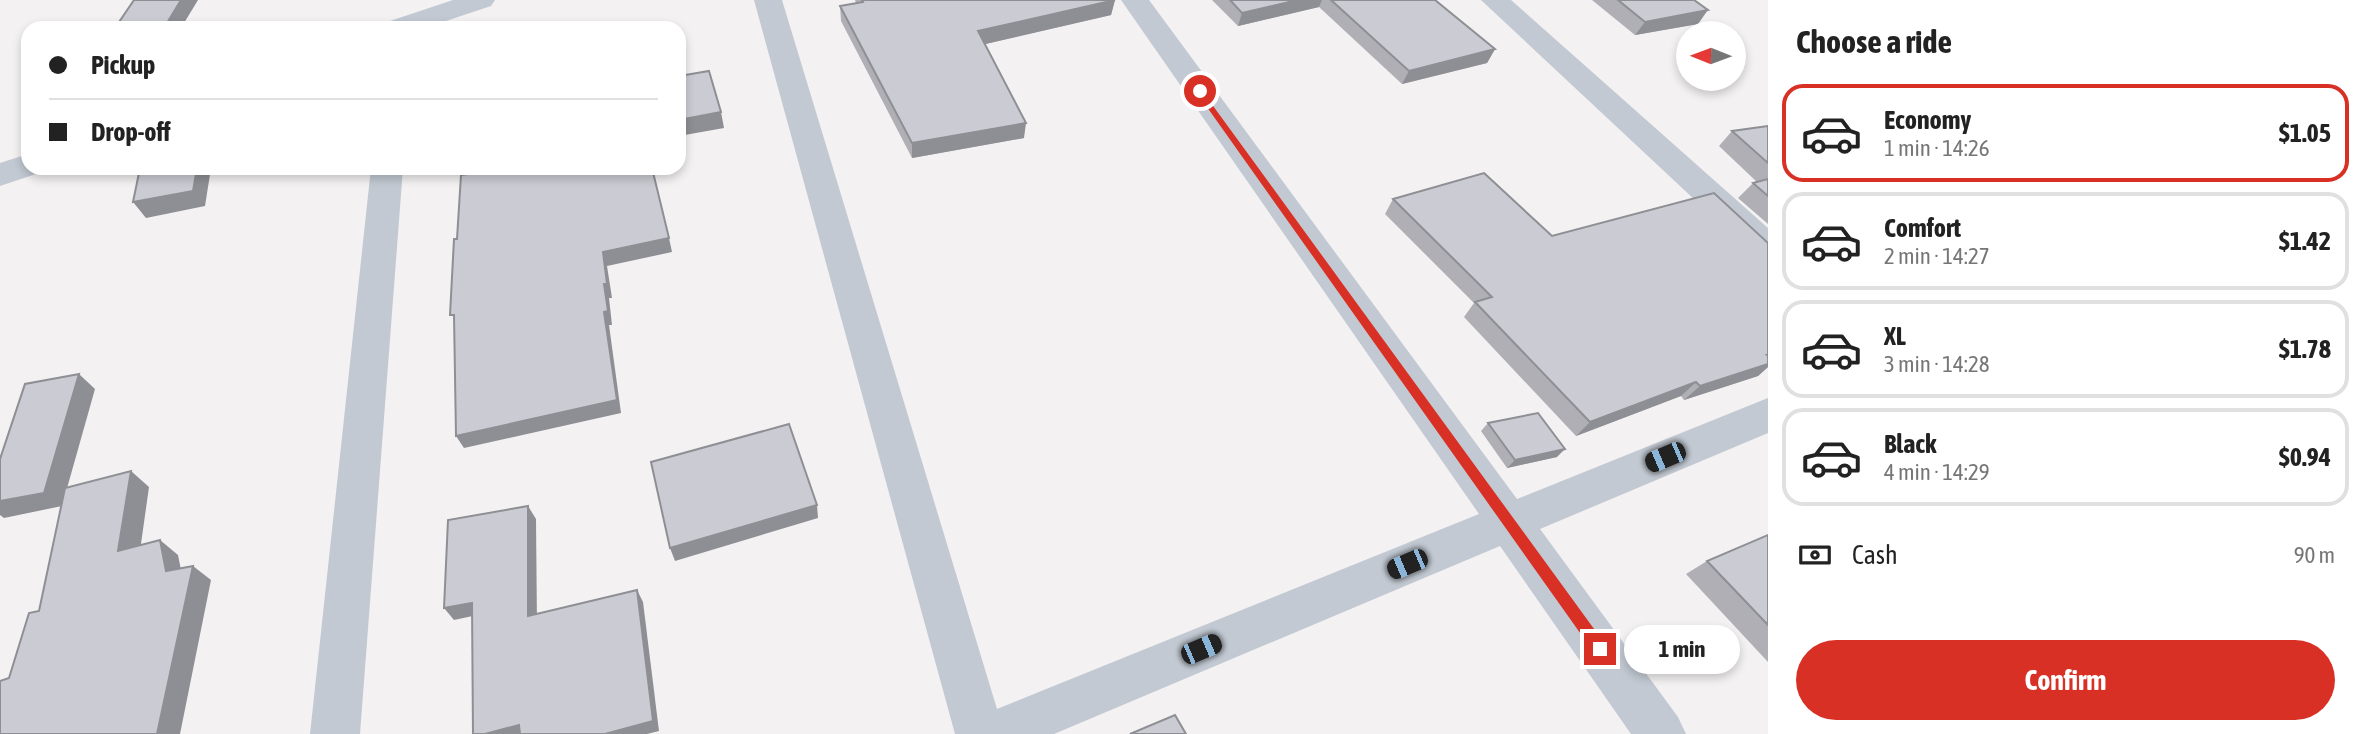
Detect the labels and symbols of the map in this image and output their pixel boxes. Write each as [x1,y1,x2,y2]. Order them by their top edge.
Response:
north arrow [1676,21,1746,91]
route start [1184,75,1216,107]
car [1642,439,1689,475]
car [1384,546,1431,582]
callout: 1 min [1624,624,1740,674]
car [1178,631,1225,667]
route end [1584,633,1616,665]

